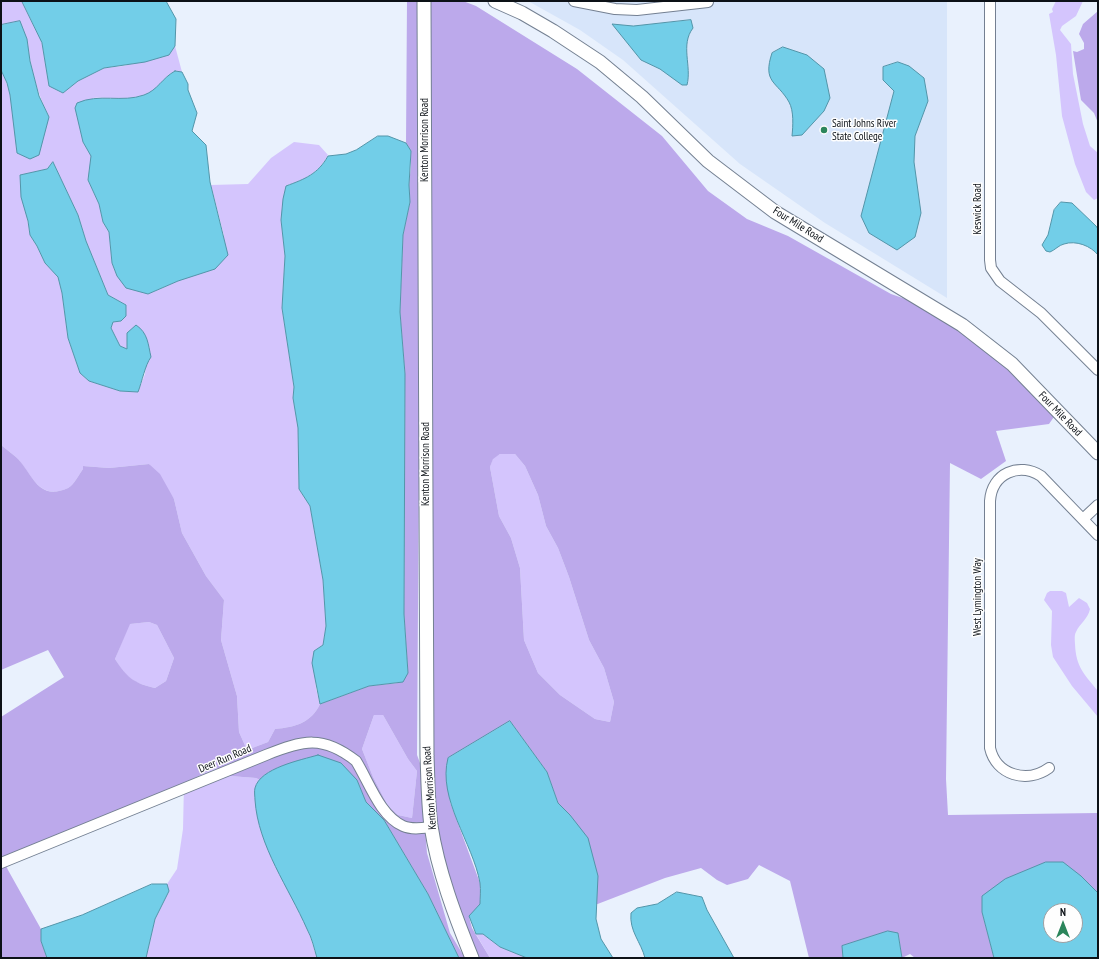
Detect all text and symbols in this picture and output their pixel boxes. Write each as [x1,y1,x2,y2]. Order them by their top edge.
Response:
street label: Kenton Morrison Road [418,98,432,182]
place label: Saint Johns River State College [832,117,896,143]
marker: Saint Johns River State College [819,125,829,135]
street label: Keswick Road [971,183,985,235]
street label: Four Mile Road [770,204,826,246]
street label: Four Mile Road [1035,389,1085,439]
street label: Kenton Morrison Road [419,422,433,506]
street label: West Lymington Way [971,558,985,636]
street label: Deer Run Road [197,742,253,776]
street label: Kenton Morrison Road [420,746,440,830]
north arrow [1043,903,1083,943]
text: N [1060,905,1066,919]

